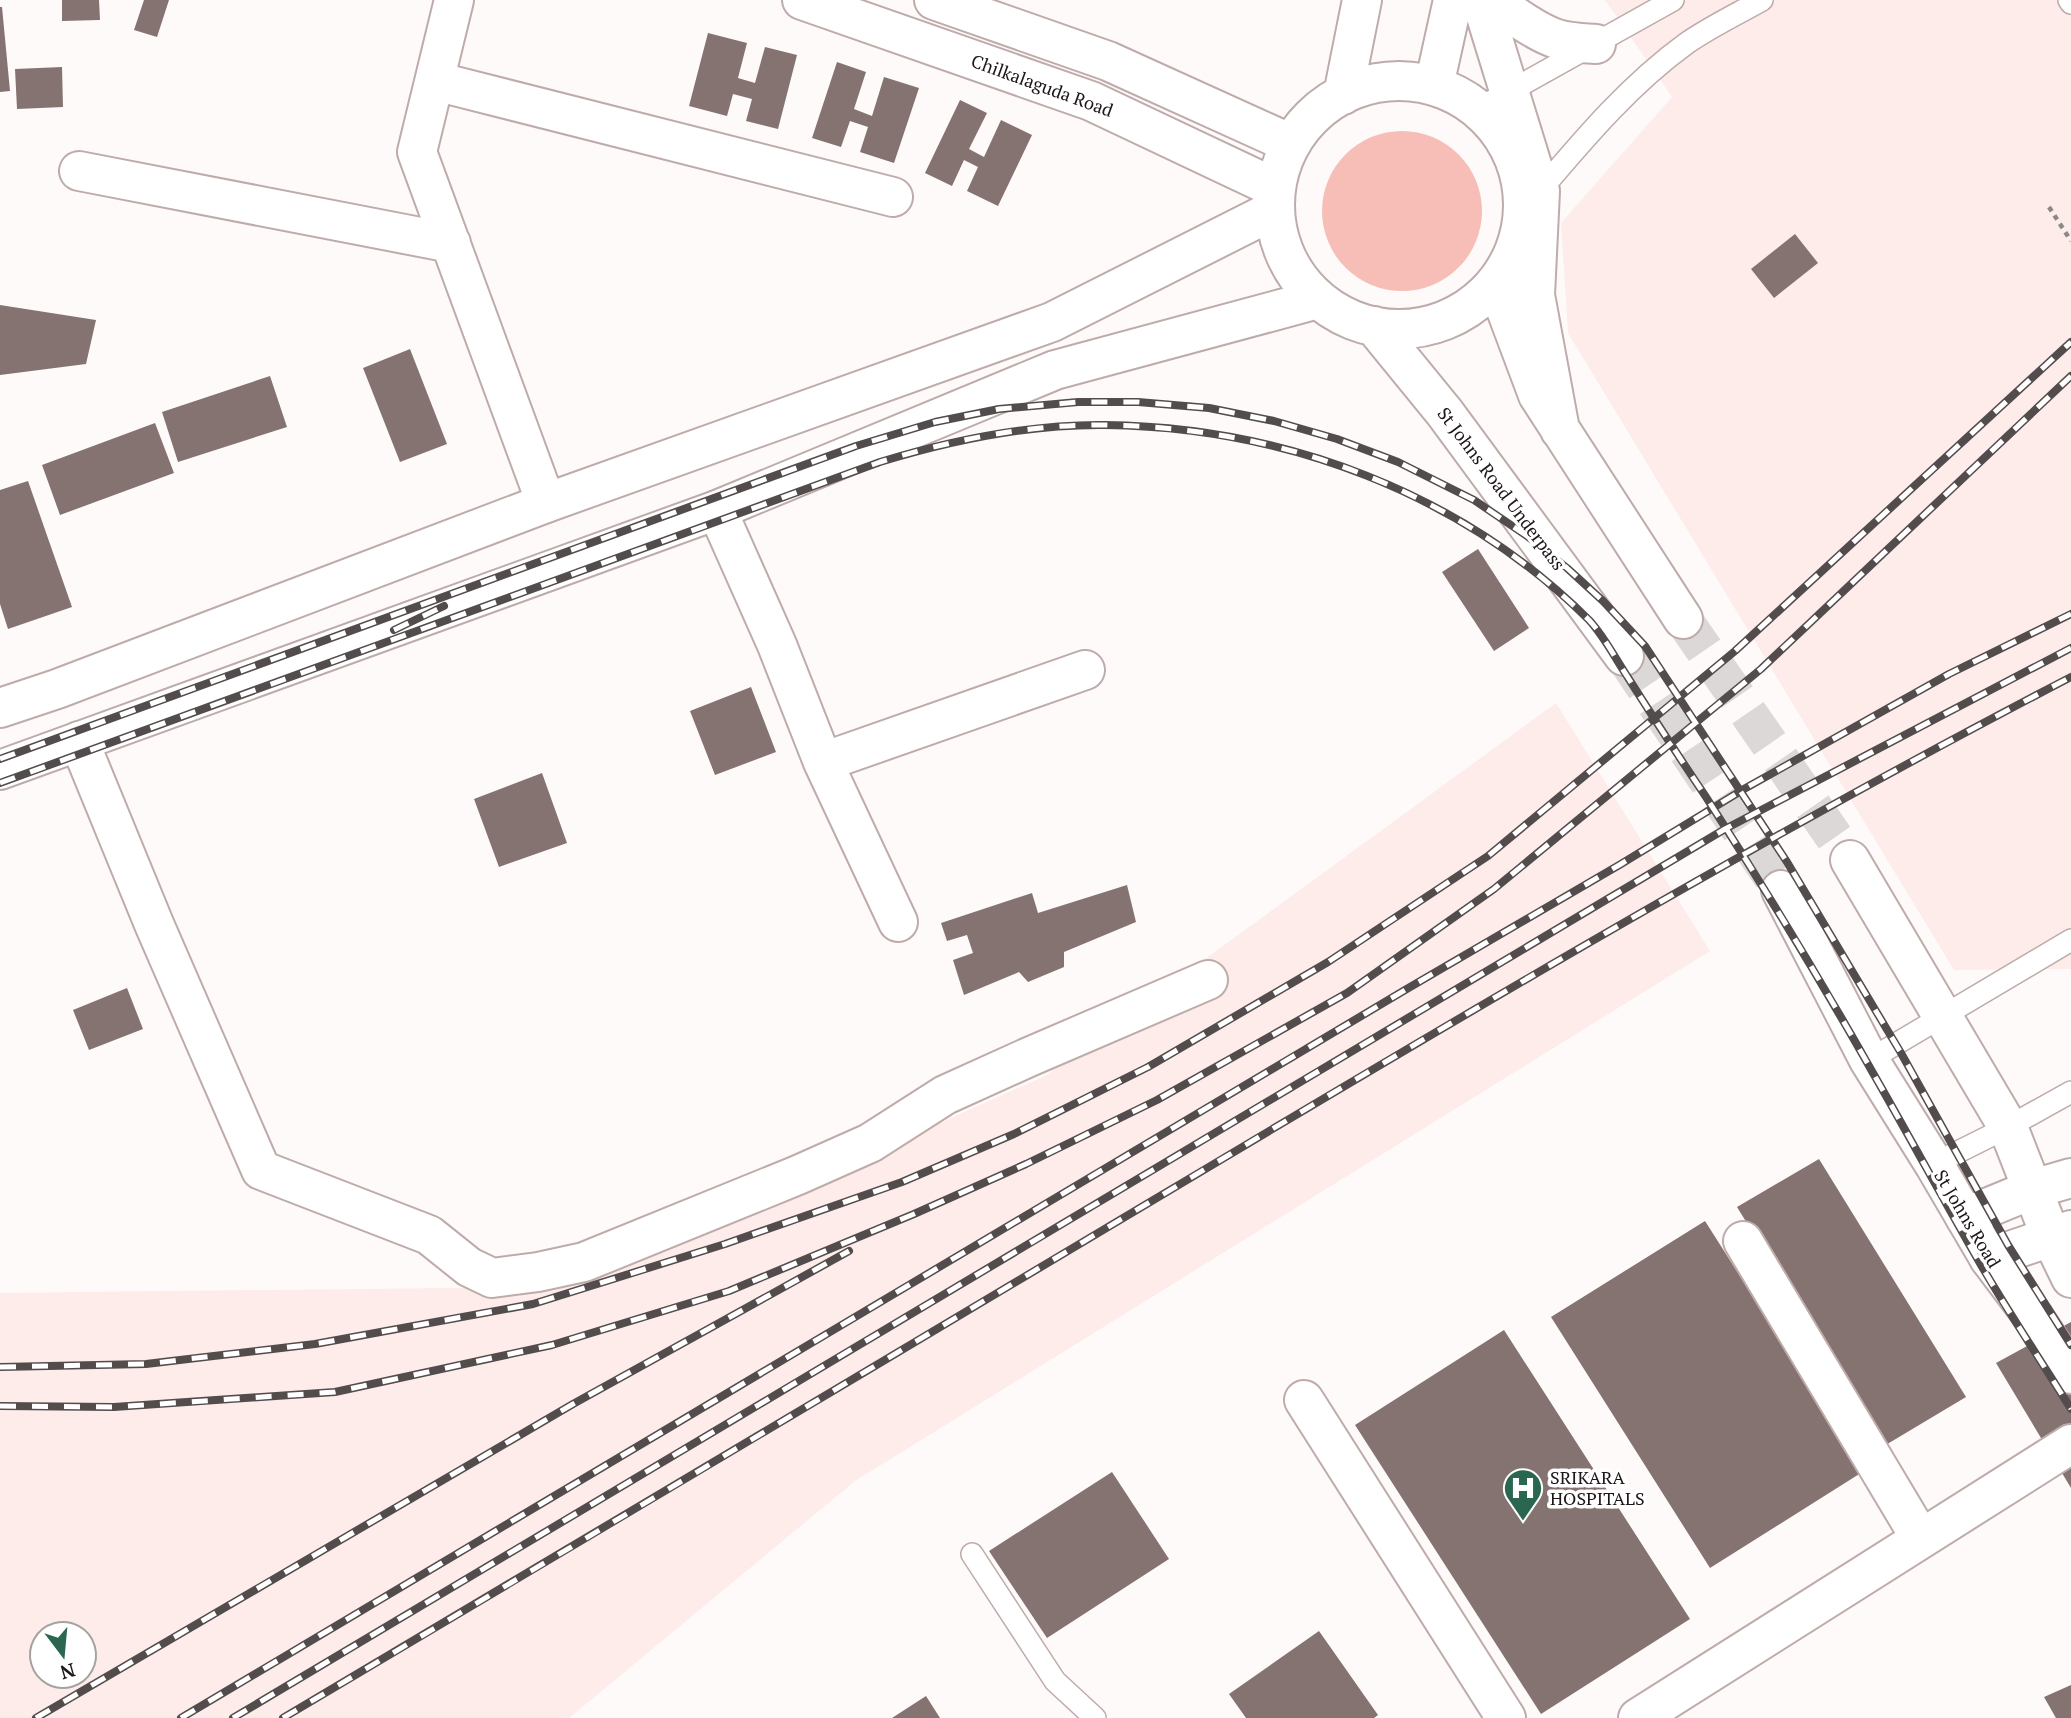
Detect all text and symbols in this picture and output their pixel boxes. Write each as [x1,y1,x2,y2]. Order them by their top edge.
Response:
street label: Chilkalaguda Road [968,48,1117,122]
street label: St Johns Road Underpass [1433,402,1571,575]
street label: St Johns Road [1929,1165,2007,1272]
place label: SRIKARA HOSPITALS [1550,1465,1645,1510]
hospital icon: SRIKARA HOSPITALS [1502,1467,1544,1522]
north arrow [28,1620,98,1690]
text: N [57,1658,78,1686]

